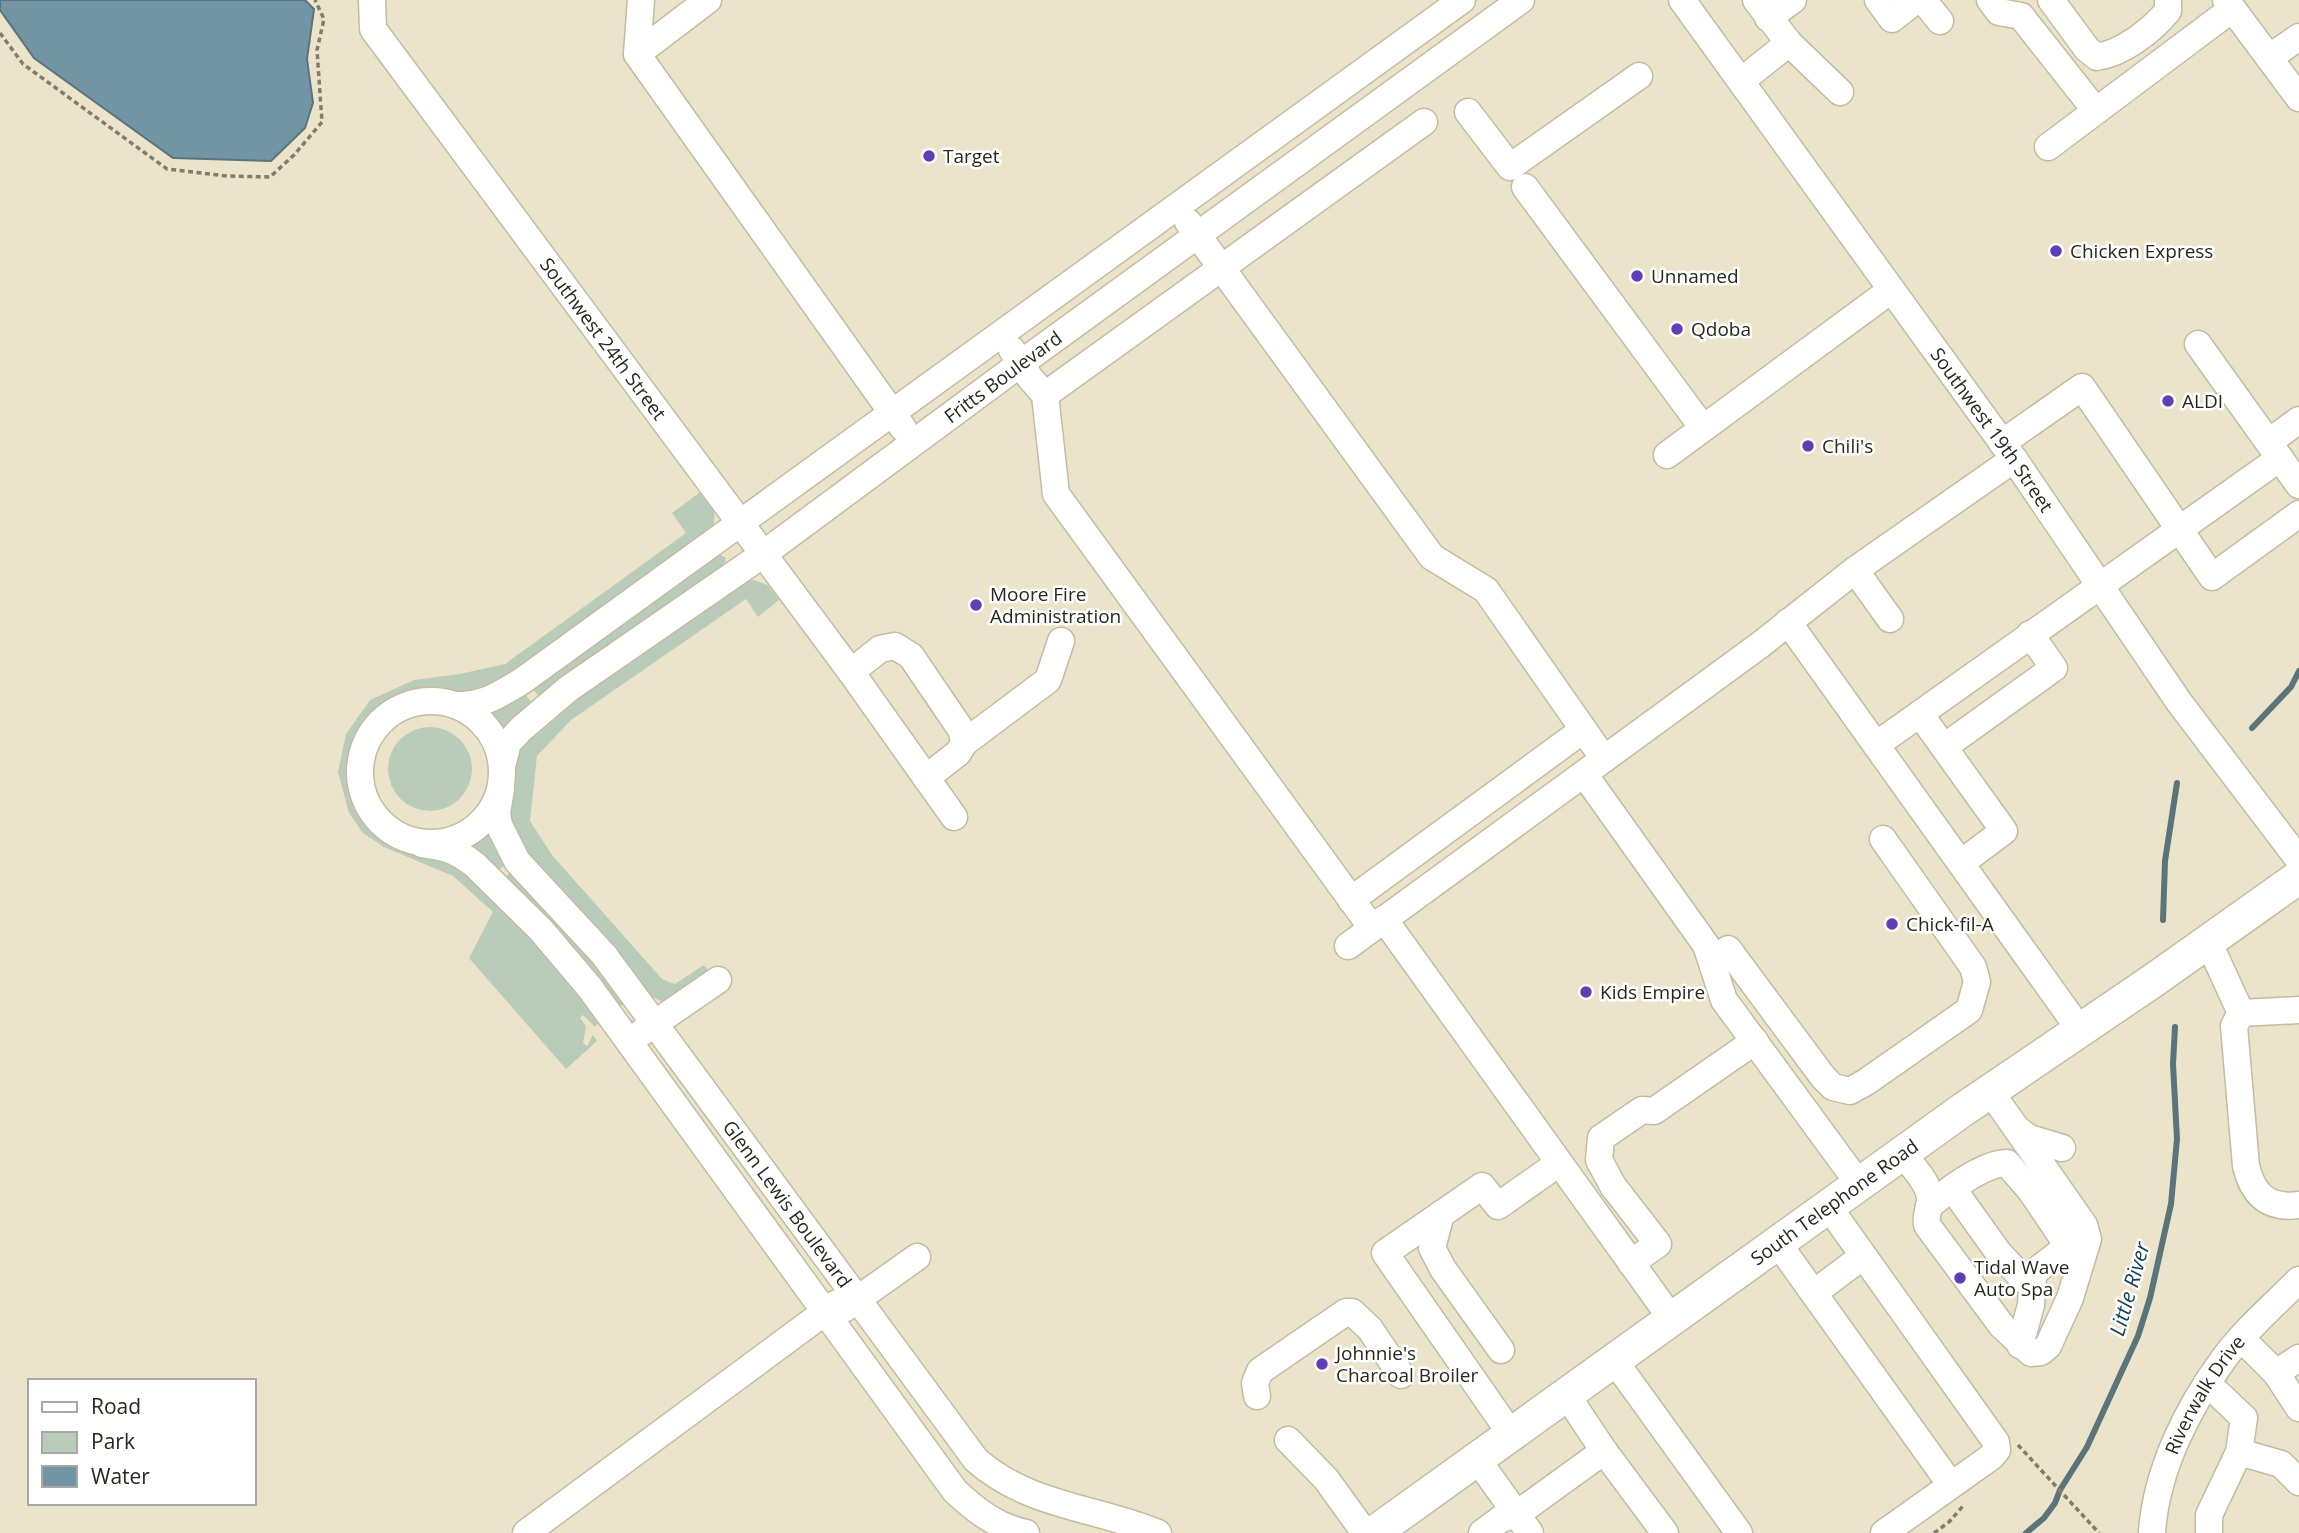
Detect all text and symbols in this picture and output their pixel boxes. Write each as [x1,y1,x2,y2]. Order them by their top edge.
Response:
place label: Target [943,143,1000,169]
marker: Target [921,148,937,164]
place label: Chicken Express [2070,238,2213,264]
marker: Chicken Express [2048,243,2064,259]
street label: Southwest 24th Street [534,252,672,425]
place label: Unnamed [1651,263,1739,289]
marker: Unnamed [1629,268,1645,284]
place label: Qdoba [1691,316,1751,342]
marker: Qdoba [1669,321,1685,337]
street label: Fritts Boulevard [939,325,1067,429]
street label: Southwest 19th Street [1925,342,2060,518]
place label: ALDI [2182,388,2223,414]
marker: ALDI [2160,393,2176,409]
place label: Chili's [1822,433,1873,459]
marker: Chili's [1800,438,1816,454]
place label: Moore Fire Administration [990,581,1121,629]
marker: Moore Fire Administration [968,597,984,613]
place label: Chick-fil-A [1906,911,1994,937]
marker: Chick-fil-A [1884,916,1900,932]
place label: Kids Empire [1600,979,1705,1005]
marker: Kids Empire [1578,984,1594,1000]
street label: Glenn Lewis Boulevard [717,1115,858,1293]
street label: South Telephone Road [1745,1133,1924,1271]
water label: Little River [2102,1238,2156,1339]
place label: Tidal Wave Auto Spa [1974,1254,2069,1302]
marker: Tidal Wave Auto Spa [1952,1270,1968,1286]
street label: Riverwalk Drive [2159,1329,2251,1458]
place label: Johnnie's Charcoal Broiler [1334,1340,1478,1388]
marker: Johnnie's Charcoal Broiler [1314,1356,1330,1372]
legend [28,1379,256,1505]
text: Road [91,1392,141,1420]
text: Park [91,1427,135,1455]
text: Water [91,1462,150,1490]

